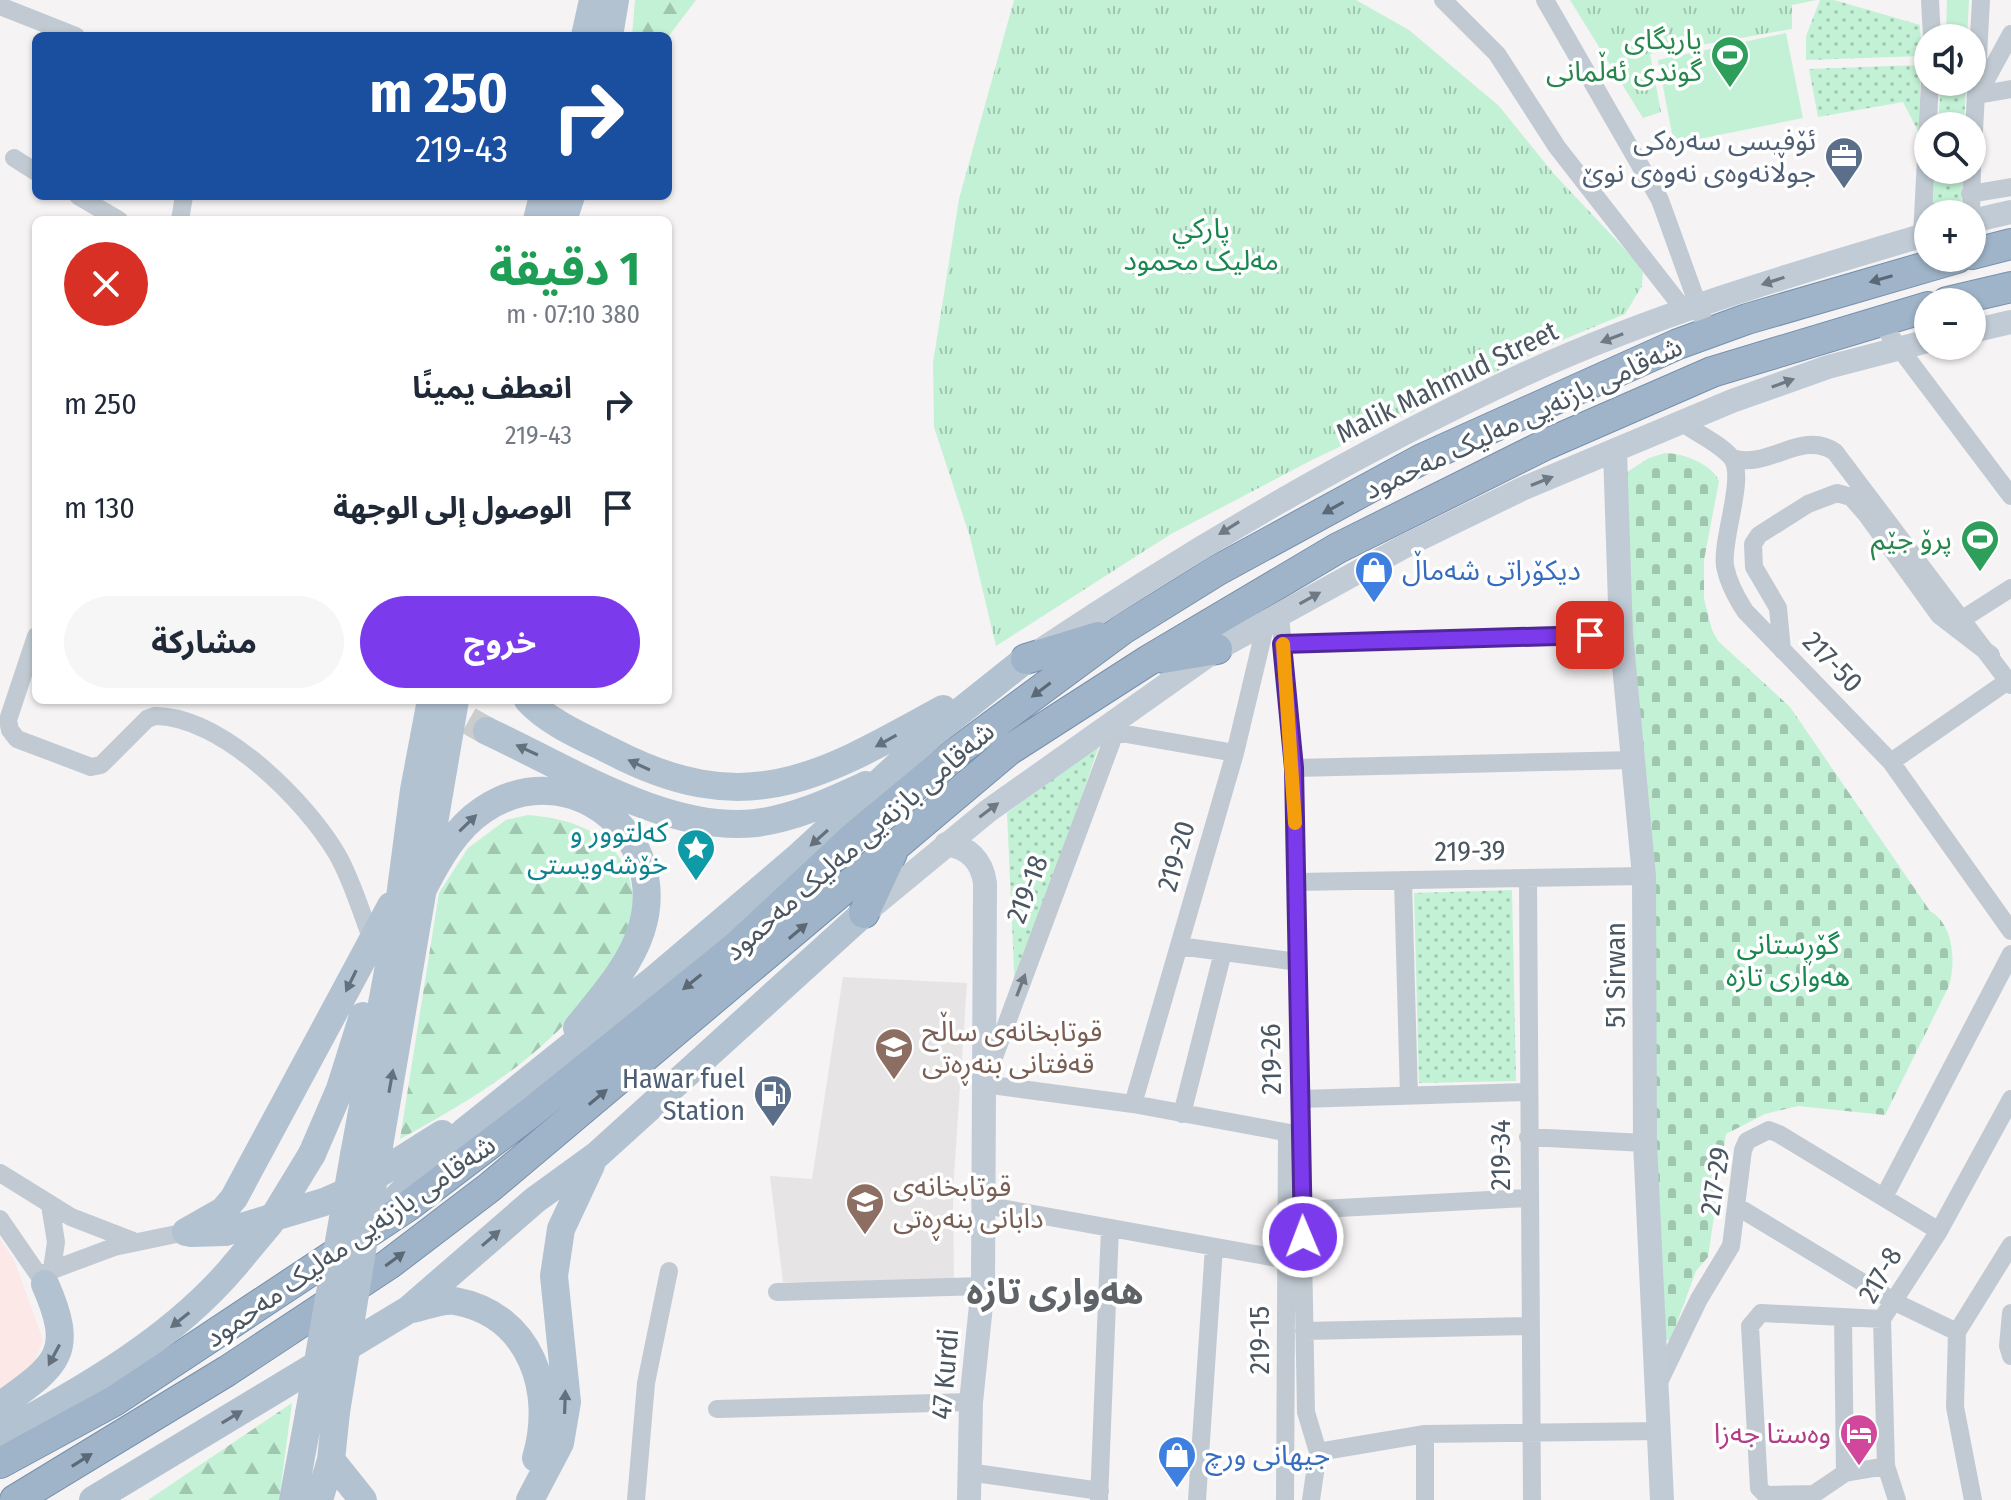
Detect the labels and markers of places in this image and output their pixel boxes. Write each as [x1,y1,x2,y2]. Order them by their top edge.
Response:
place label: یاریگای گوندی ئەڵمانی [1546,23,1702,88]
sports icon: یاریگای گوندی ئەڵمانی [1709,34,1751,89]
place label: ئۆفیسی سەرەکی جوڵانەوەی نەوەی نوێ [1582,124,1816,189]
office icon: ئۆفیسی سەرەکی جوڵانەوەی نەوەی نوێ [1823,135,1865,190]
sports icon: پرۆ جێم [1959,518,2001,573]
place label: پرۆ جێم [1871,523,1952,561]
shop icon: دیکۆراتی شەماڵ [1353,549,1395,604]
place label: دیکۆراتی شەماڵ [1402,550,1581,587]
pin [1556,601,1624,669]
place label: کەلتوور و خۆشەویستی [527,816,668,881]
place icon: کەلتوور و خۆشەویستی [675,827,717,882]
place label: قوتابخانەی ساڵح قەفتانی بنەڕەتی [922,1011,1102,1086]
school or university icon: قوتابخانەی ساڵح قەفتانی بنەڕەتی [873,1026,915,1081]
place label: Hawar fuel Station [622,1062,745,1127]
fuel station icon: Hawar fuel Station [752,1073,794,1128]
place label: قوتابخانەی دابانی بنەڕەتی [893,1170,1044,1241]
school or university icon: قوتابخانەی دابانی بنەڕەتی [844,1181,886,1236]
hotel icon: وەستا جەزا [1838,1412,1880,1467]
place label: وەستا جەزا [1714,1417,1831,1450]
shop icon: جیهانی ورچ [1156,1434,1198,1489]
place label: جیهانی ورچ [1205,1439,1330,1476]

